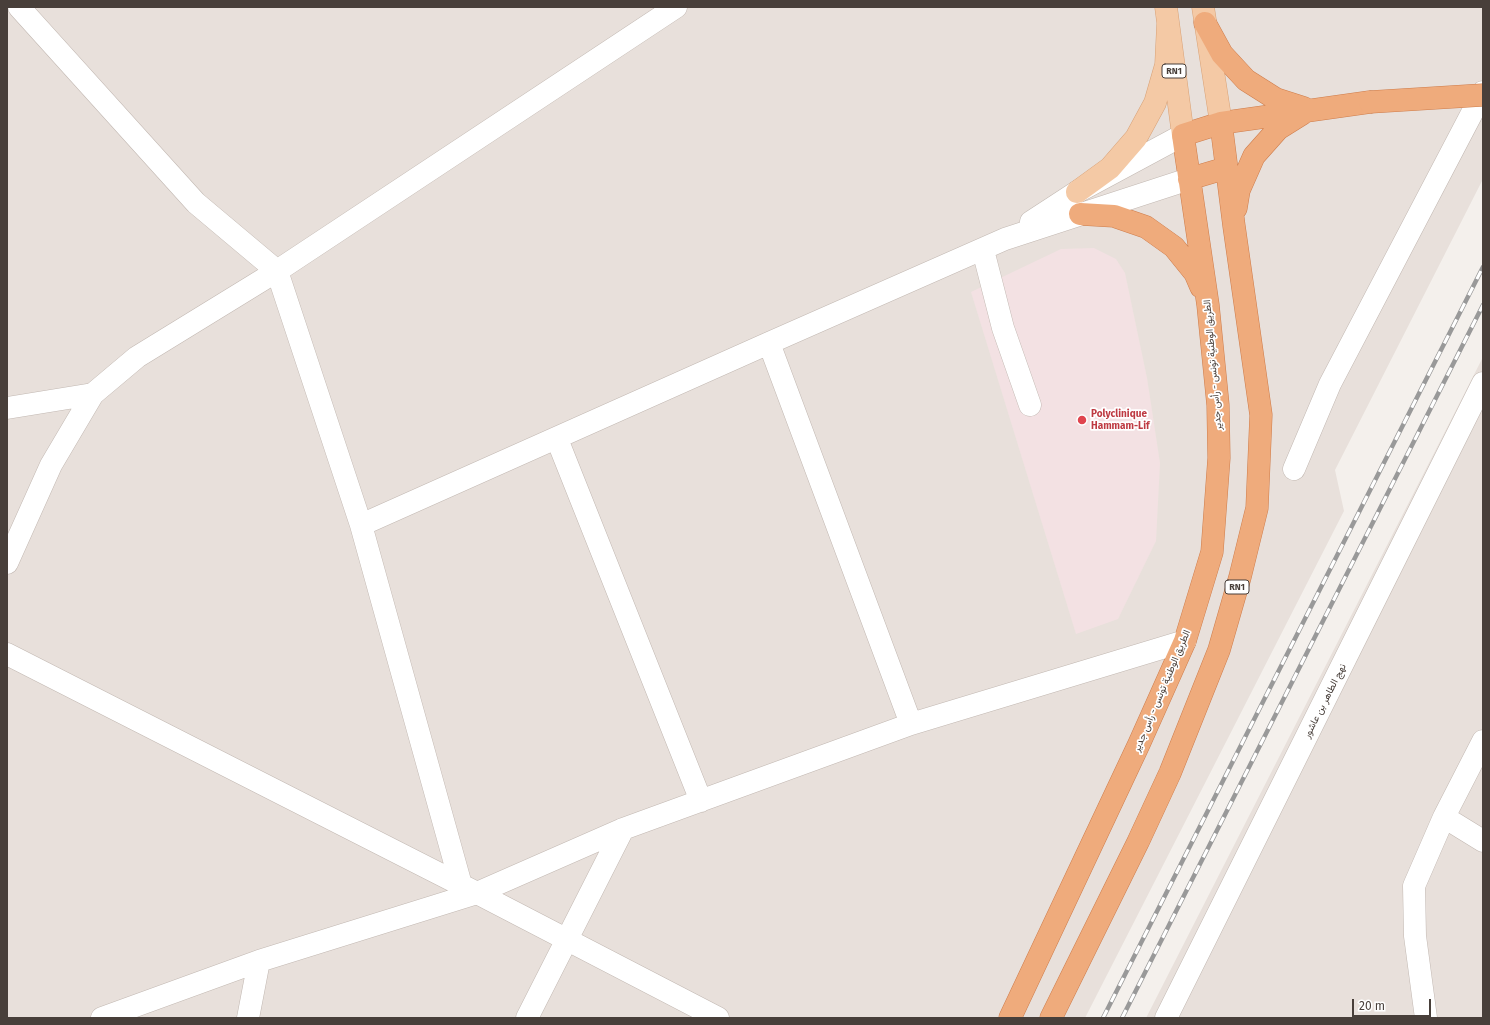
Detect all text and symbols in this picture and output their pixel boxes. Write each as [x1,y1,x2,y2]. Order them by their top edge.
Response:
road number: RN1 [1162,64,1186,78]
street label: الطريق الوطنية تونس - رأس جدير [1201,299,1225,431]
place label: Polyclinique Hammam-Lif [1091,408,1150,432]
marker: Polyclinique Hammam-Lif [1076,414,1088,426]
road number: RN1 [1225,580,1249,594]
street label: الطريق الوطنية تونس - رأس جدير [1131,628,1193,754]
street label: نهج الطاهر بن عاشور [1301,662,1349,740]
scale bar [1354,991,1433,1017]
text: 20 m [1359,999,1385,1013]

